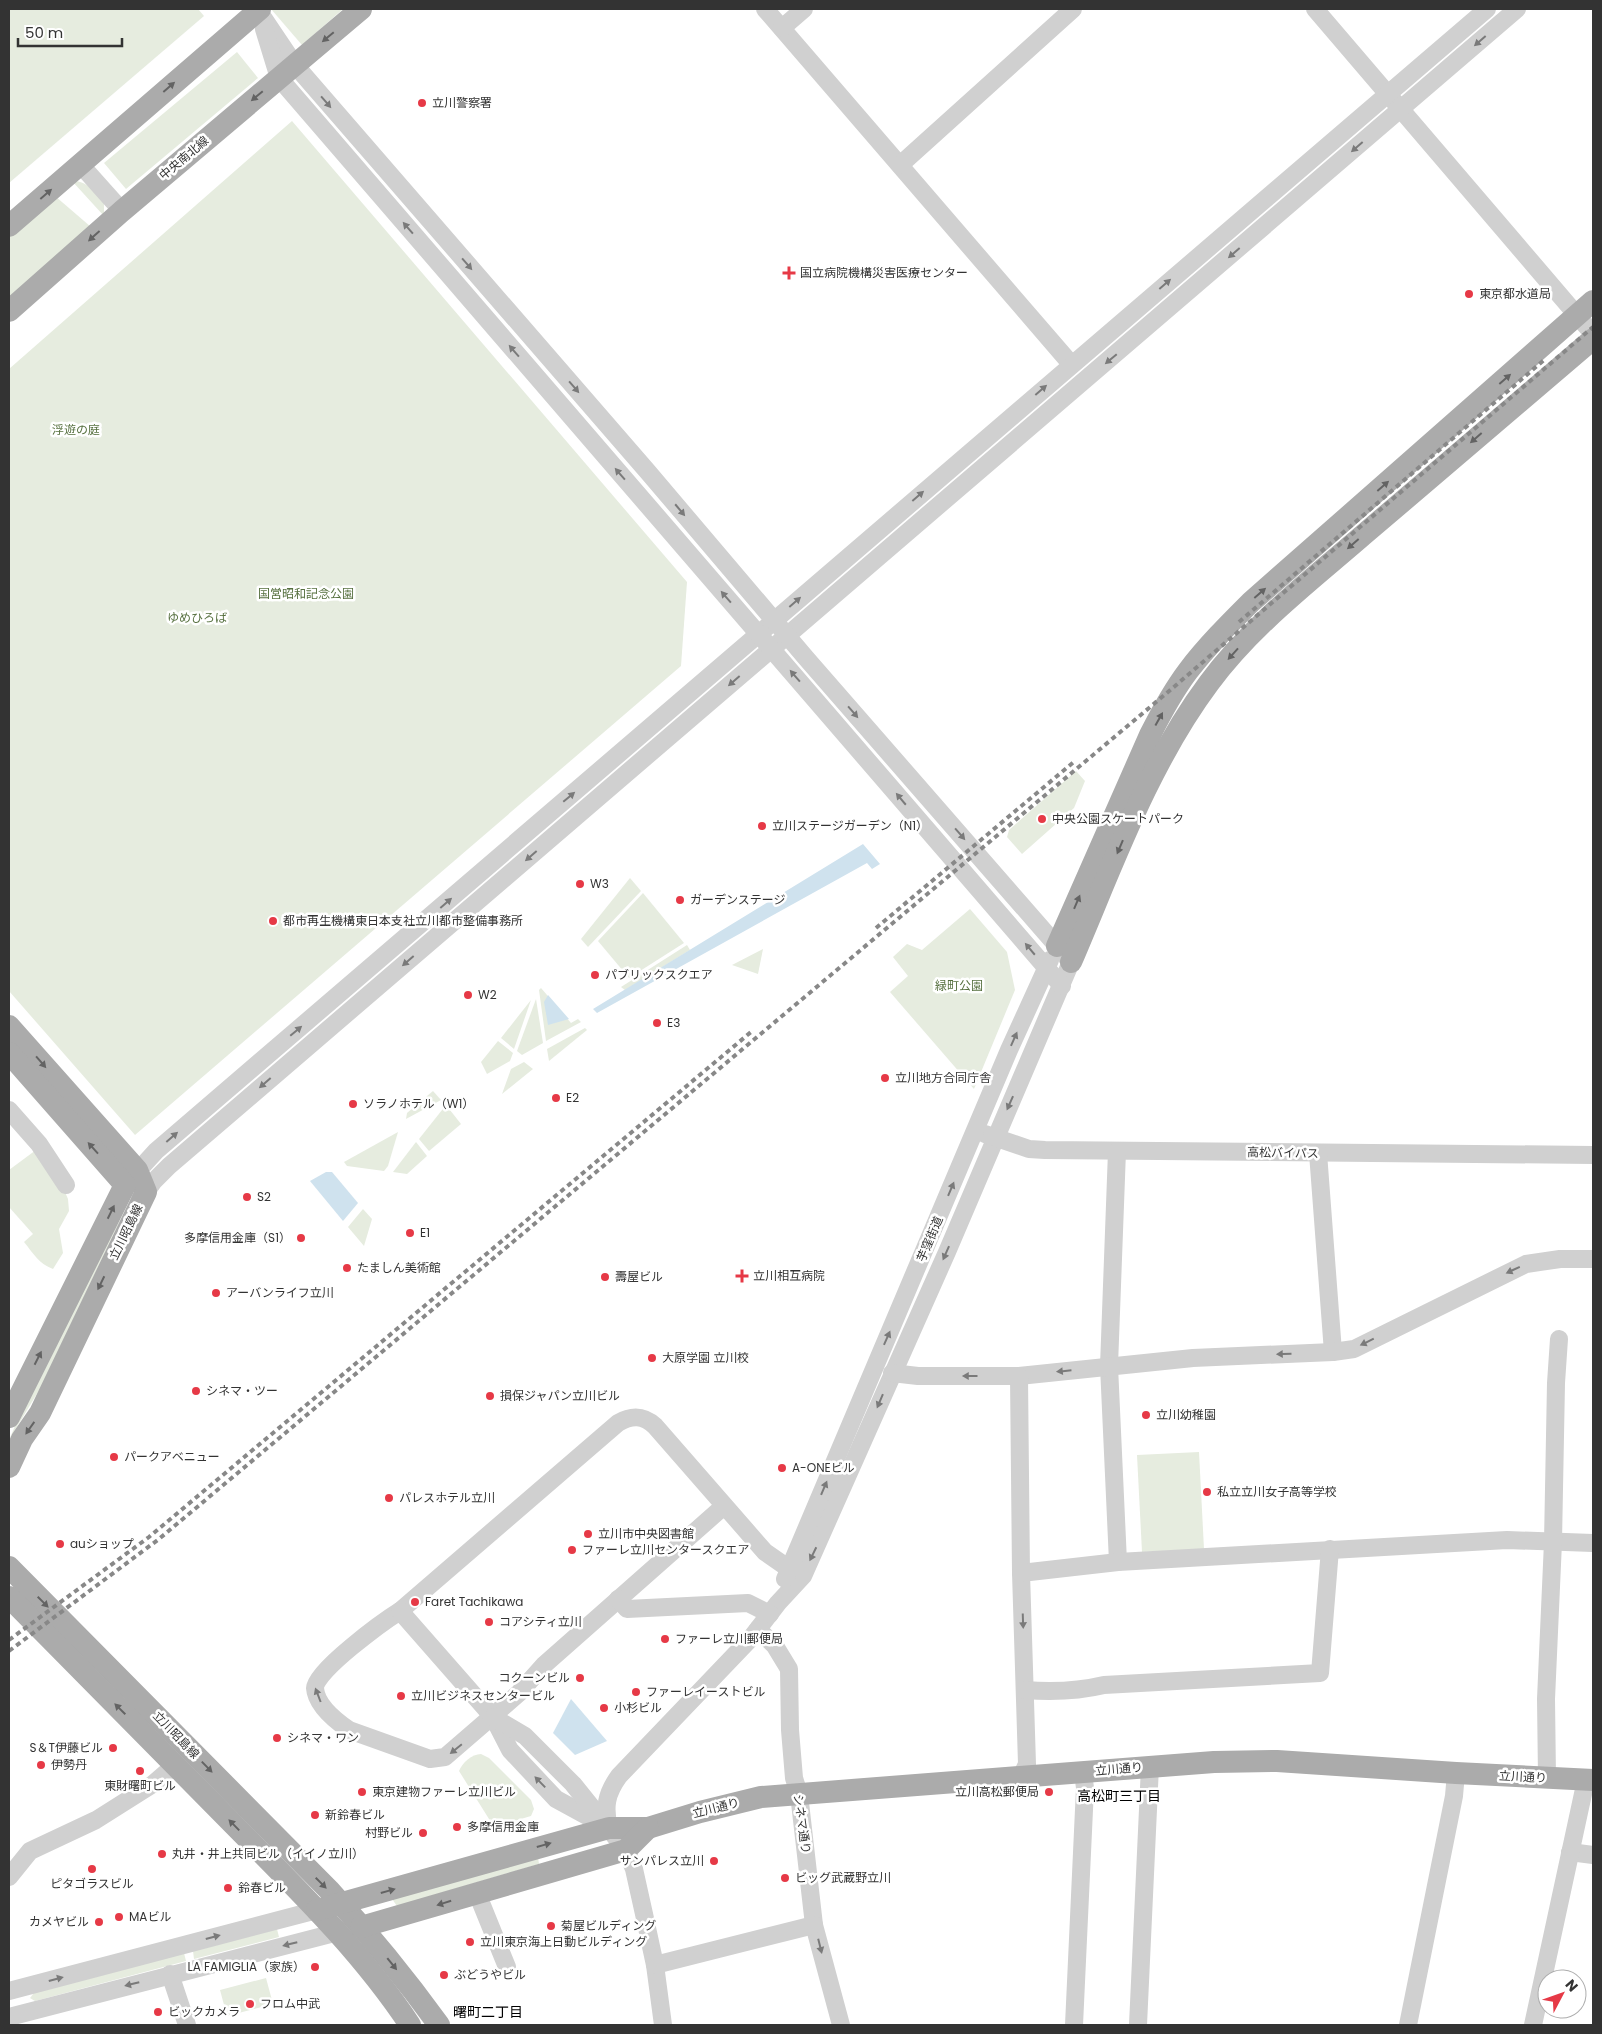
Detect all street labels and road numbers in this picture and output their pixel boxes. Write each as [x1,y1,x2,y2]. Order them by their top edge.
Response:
street label: 中央南北線 [155,132,212,183]
street label: 高松バイパス [1247,1143,1319,1162]
street label: 立川昭島線 [105,1201,146,1262]
street label: 芋窪街道 [912,1213,947,1264]
street label: 立川昭島線 [149,1707,203,1762]
street label: 立川通り [1094,1758,1144,1779]
street label: 立川通り [1499,1767,1547,1786]
street label: 立川通り [691,1793,741,1822]
street label: シネマ通り [790,1793,815,1855]

